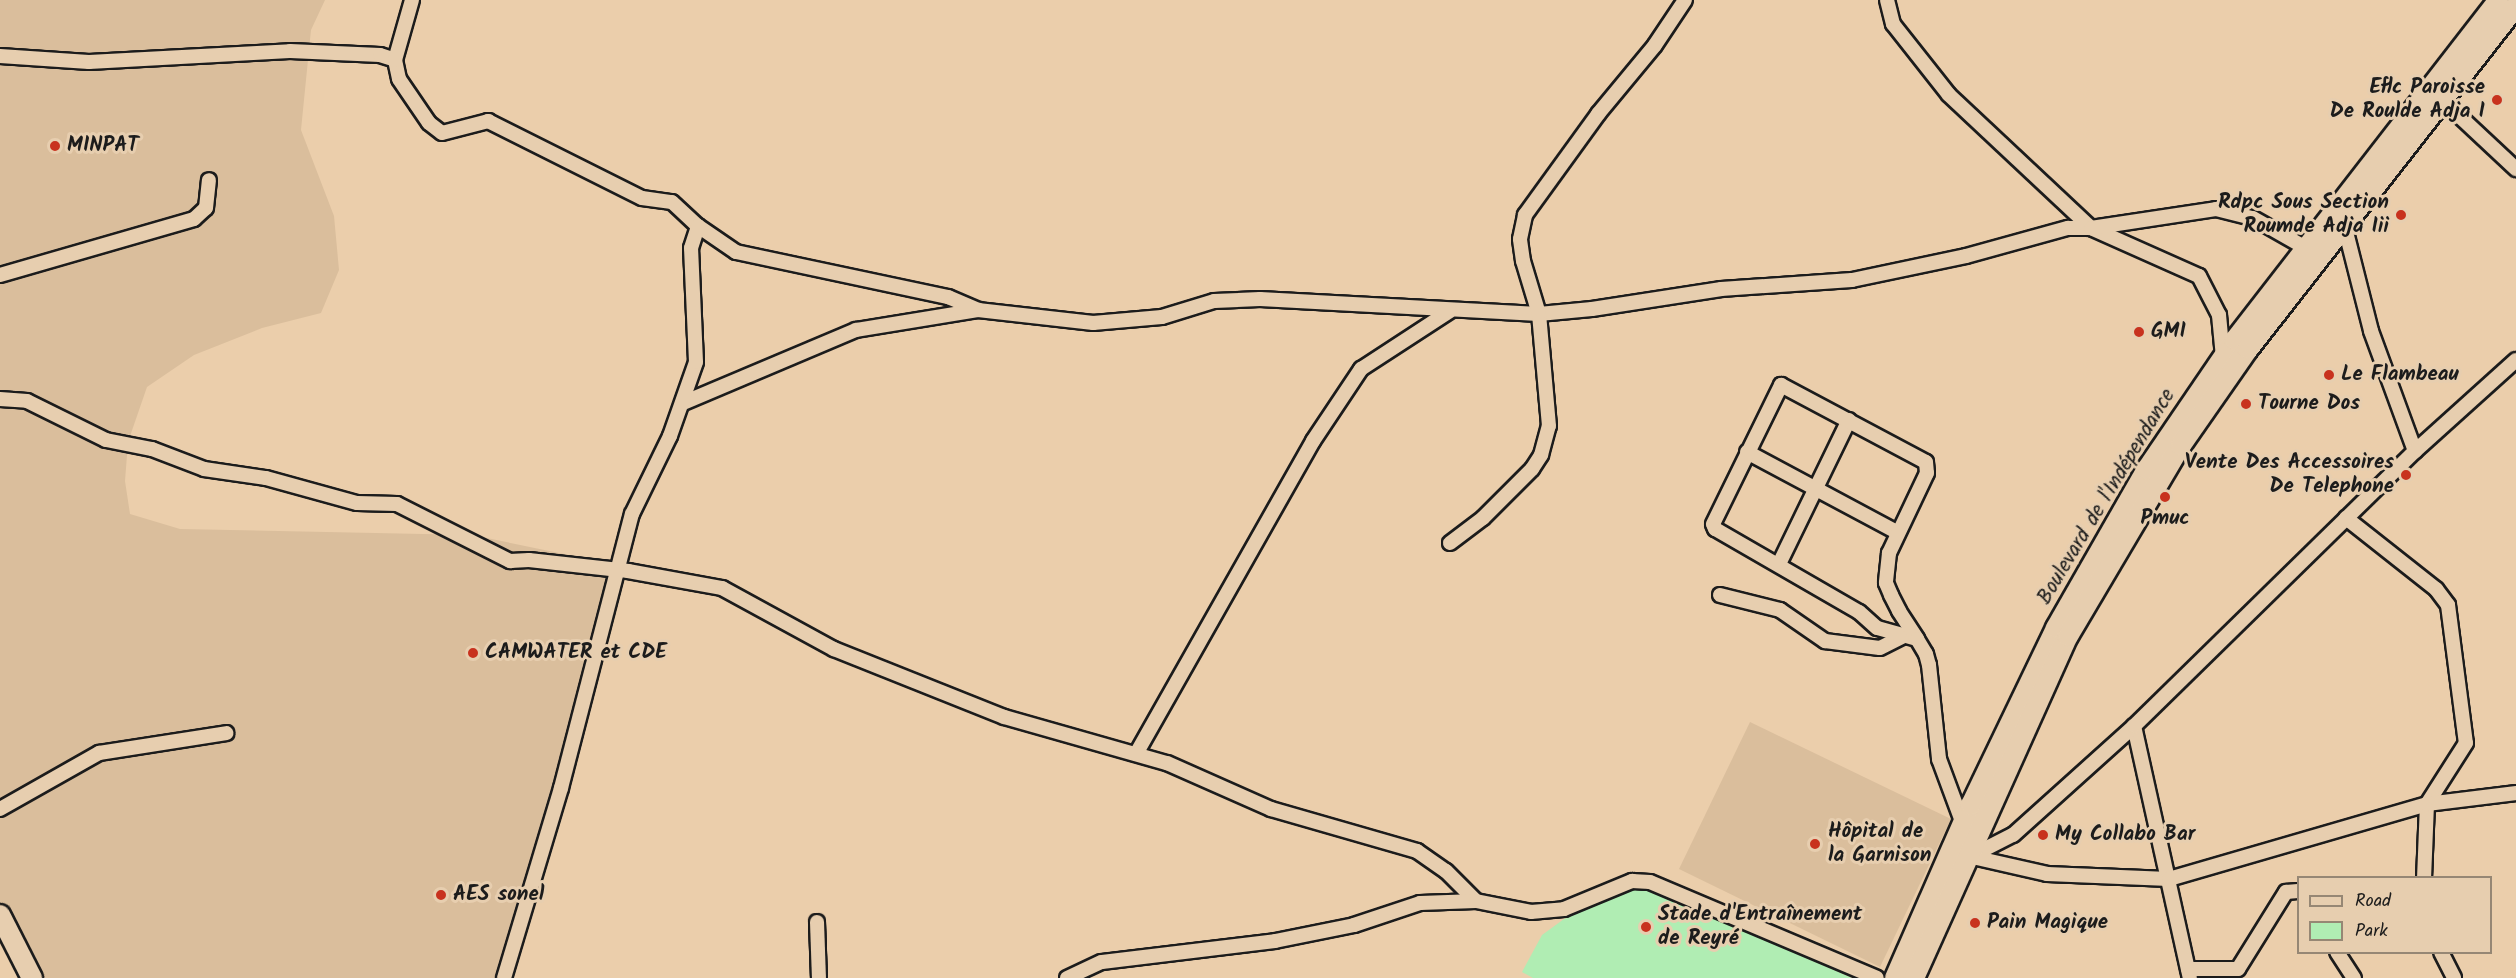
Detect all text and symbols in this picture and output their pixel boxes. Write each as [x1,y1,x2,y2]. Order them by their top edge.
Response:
place label: Eflc Paroisse De Roulde Adja I [2330,75,2485,125]
marker: Eflc Paroisse De Roulde Adja I [2490,93,2504,107]
place label: MINPAT [67,133,139,159]
marker: MINPAT [48,139,62,153]
place label: Rdpc Sous Section Roumde Adja Iii [2218,190,2389,240]
marker: Rdpc Sous Section Roumde Adja Iii [2394,208,2408,222]
place label: GMI [2151,319,2186,345]
marker: GMI [2132,325,2146,339]
place label: Le Flambeau [2341,362,2459,388]
marker: Le Flambeau [2322,368,2336,382]
street label: Boulevard de l'Indépendance [2033,385,2181,609]
place label: Tourne Dos [2258,391,2360,417]
marker: Tourne Dos [2239,397,2253,411]
place label: Vente Des Accessoires De Telephone [2185,450,2394,500]
marker: Vente Des Accessoires De Telephone [2399,468,2413,482]
marker: Pmuc [2158,490,2172,504]
place label: Pmuc [2140,506,2190,532]
place label: CAMWATER et CDE [485,640,667,666]
marker: CAMWATER et CDE [466,646,480,660]
place label: Hôpital de la Garnison [1828,819,1931,869]
place label: My Collabo Bar [2055,822,2195,848]
marker: My Collabo Bar [2036,828,2050,842]
marker: Hôpital de la Garnison [1806,835,1824,853]
legend [2297,876,2492,954]
place label: AES sonel [453,882,544,908]
text: Road [2355,887,2391,916]
marker: AES sonel [434,888,448,902]
place label: Stade d'Entraînement de Reyré [1658,902,1862,952]
place label: Pain Magique [1987,910,2108,936]
marker: Pain Magique [1968,916,1982,930]
text: Park [2355,917,2388,946]
marker: Stade d'Entraînement de Reyré [1639,920,1653,934]

